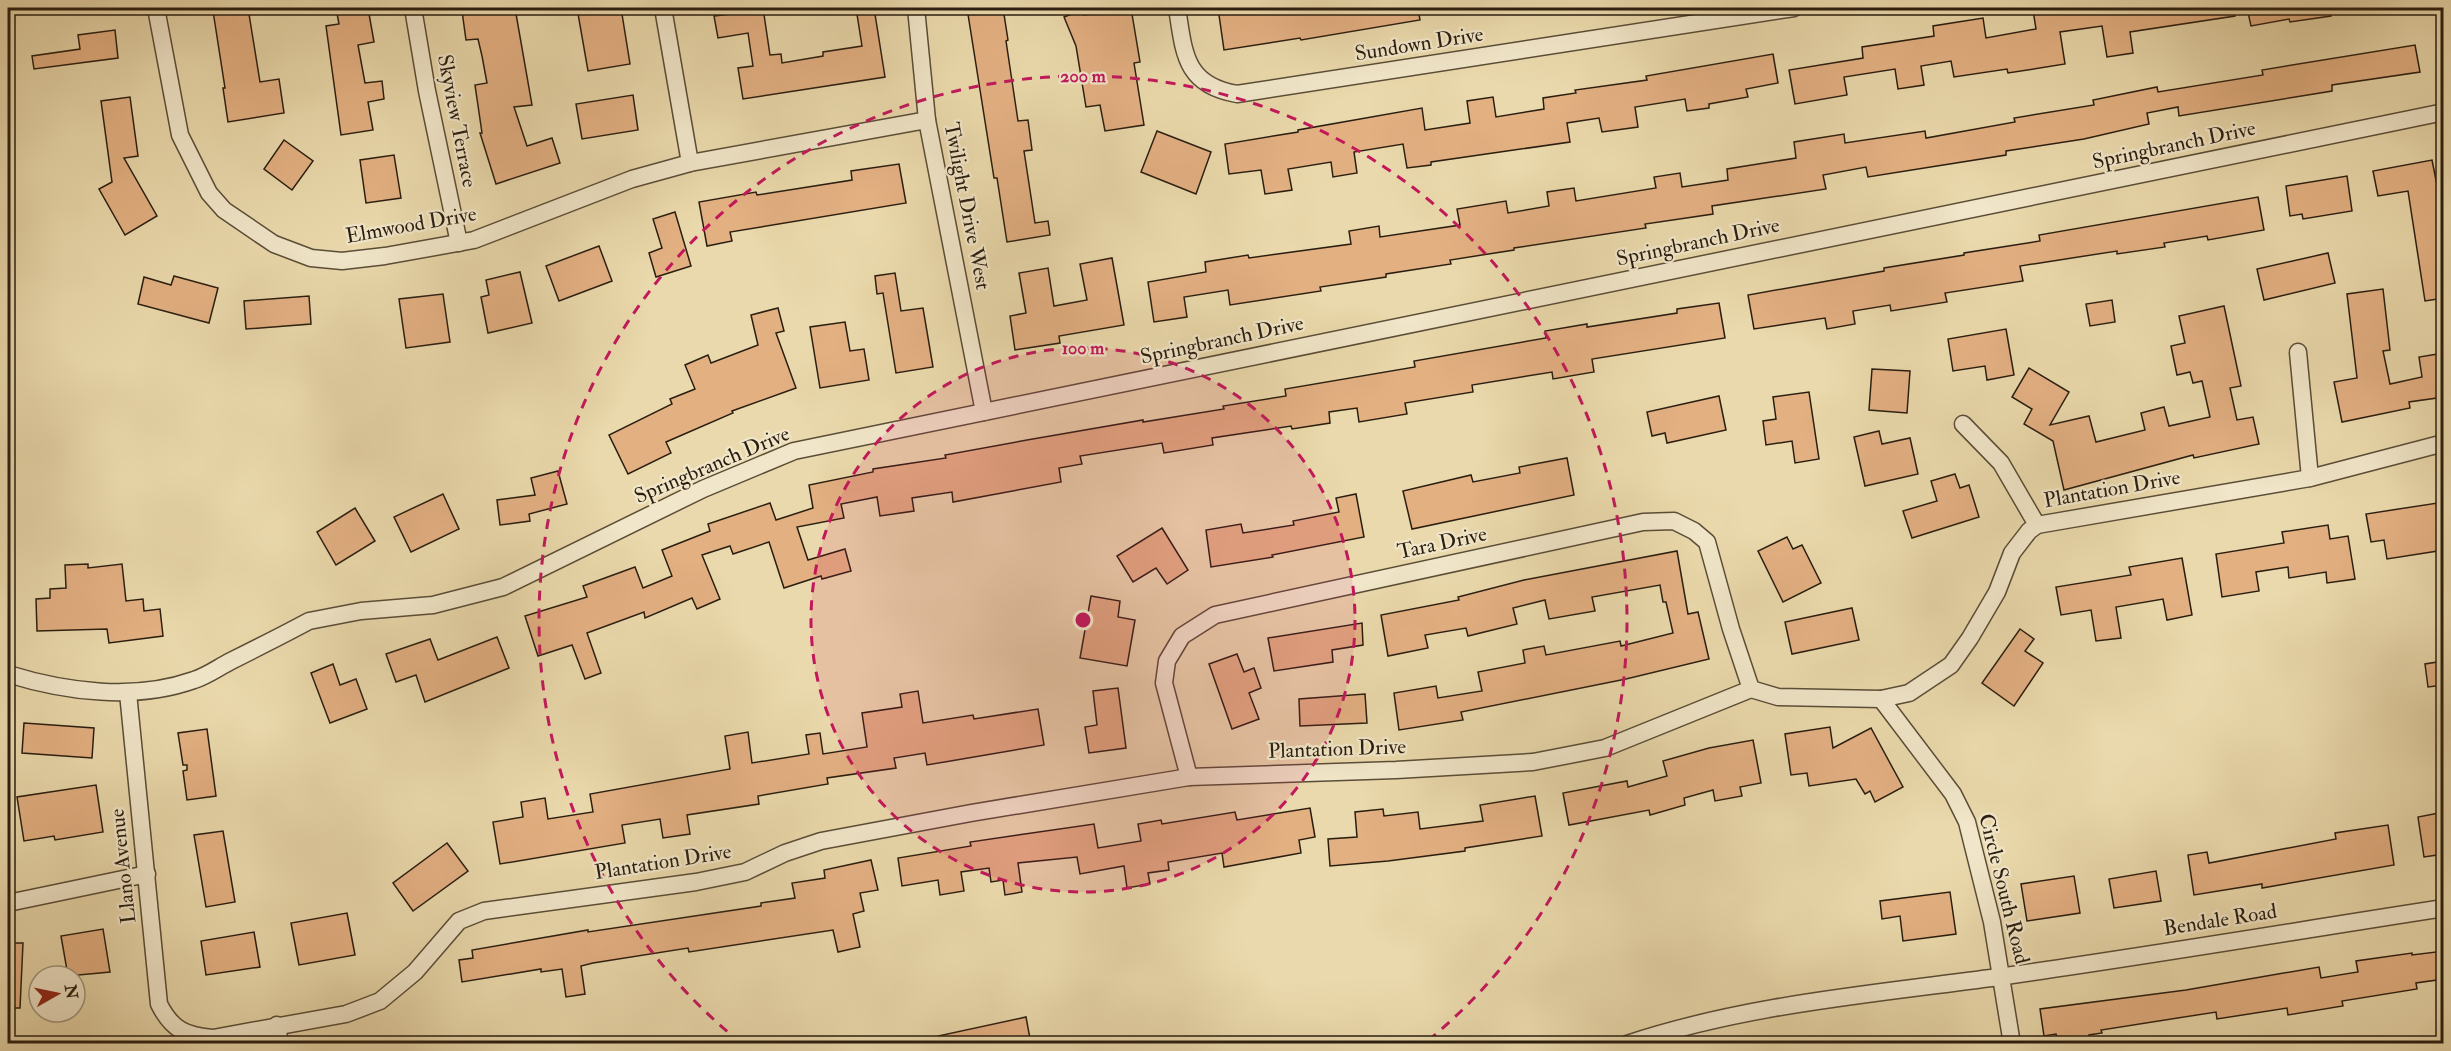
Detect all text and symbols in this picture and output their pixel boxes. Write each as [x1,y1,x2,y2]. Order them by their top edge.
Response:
street label: Sundown Drive [1353,20,1485,67]
street label: Skyview Terrace [431,52,483,190]
text: 200 m [1060,65,1107,88]
street label: Springbranch Drive [2090,114,2258,175]
street label: Twilight Drive West [938,120,997,292]
street label: Elmwood Drive [343,200,479,250]
street label: Springbranch Drive [1614,211,1782,272]
street label: Springbranch Drive [1138,309,1306,370]
text: 100 m [1062,337,1105,360]
street label: Springbranch Drive [630,420,794,510]
street label: Plantation Drive [2042,464,2183,514]
street label: Tara Drive [1395,520,1489,566]
centre of rings [1073,610,1093,630]
street label: Plantation Drive [1267,733,1407,765]
street label: Llano Avenue [104,807,142,925]
street label: Circle South Road [1972,811,2036,968]
street label: Plantation Drive [593,838,734,886]
street label: Bendale Road [2161,898,2279,942]
north arrow [27,964,87,1024]
text: N [60,982,82,1001]

